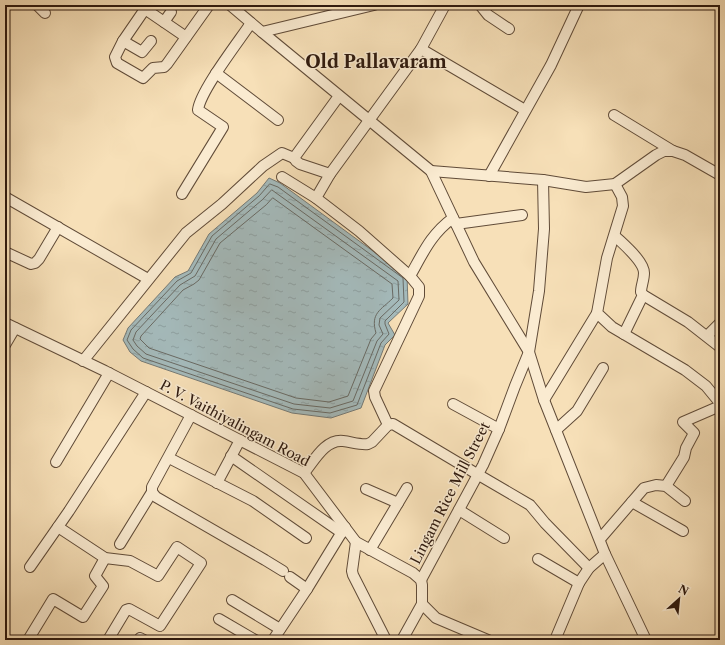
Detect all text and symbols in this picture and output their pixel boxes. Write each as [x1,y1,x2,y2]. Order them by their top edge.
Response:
district label: Old Pallavaram [305,51,447,73]
street label: P. V. Vaithiyalingam Road [157,376,313,470]
street label: Lingam Rice Mill Street [406,419,494,567]
north arrow [659,579,699,619]
text: N [676,582,691,599]

